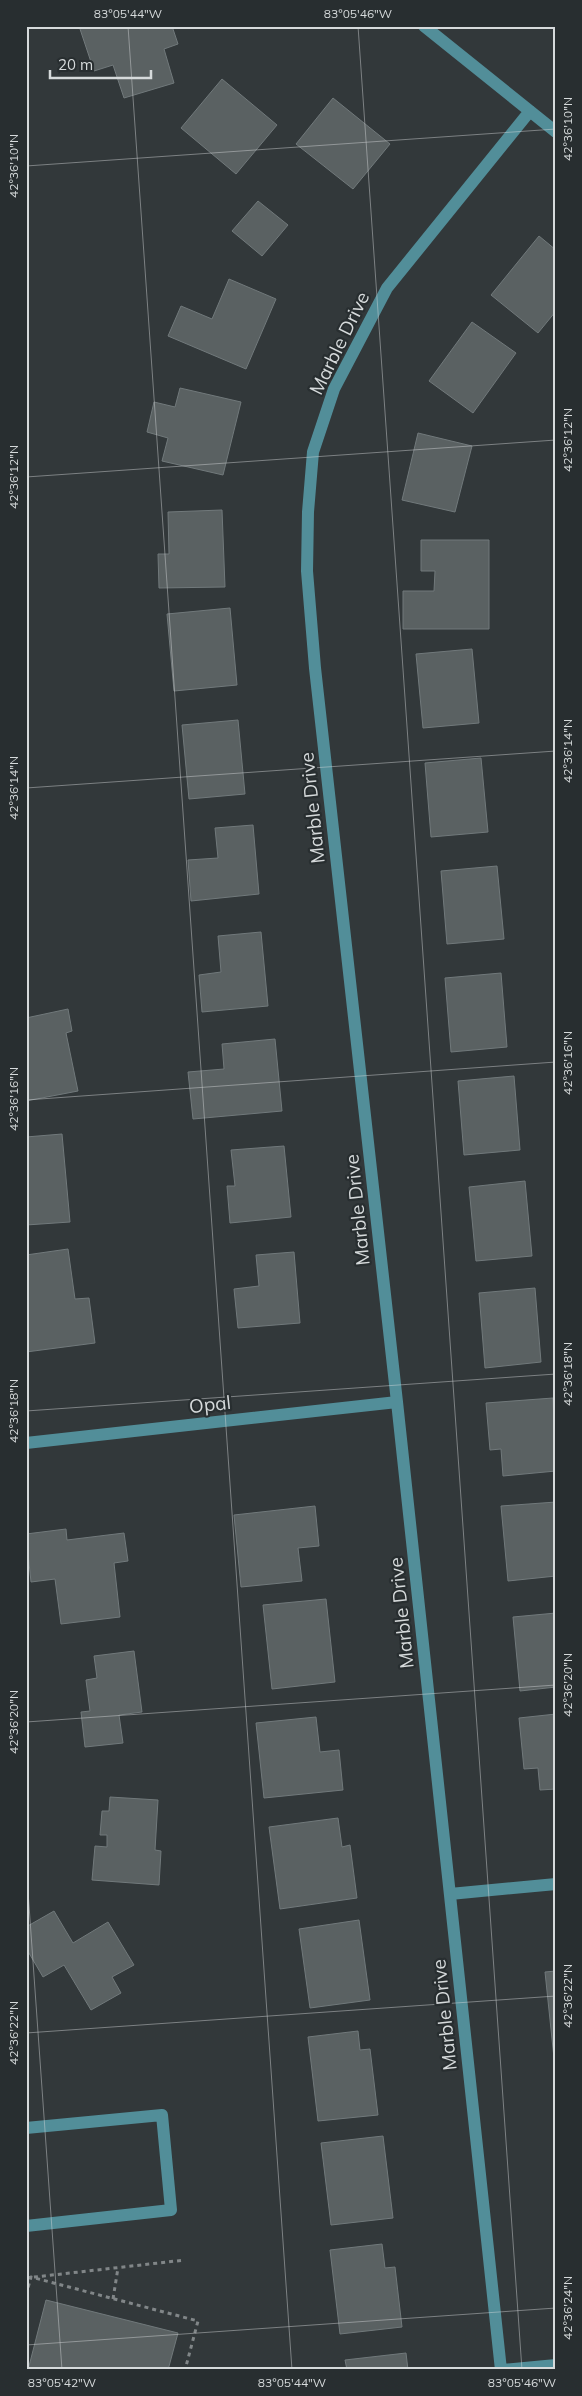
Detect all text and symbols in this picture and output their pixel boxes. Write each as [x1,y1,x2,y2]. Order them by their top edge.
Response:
text: 83°05'44"W [94,6,162,21]
text: 83°05'46"W [324,6,392,21]
scale bar [50,48,151,80]
text: 20 m [58,55,93,74]
text: 42°36'10"N [560,97,575,161]
text: 42°36'10"N [6,134,21,198]
street label: Marble Drive [304,288,374,398]
text: 42°36'12"N [560,408,575,472]
text: 42°36'12"N [6,445,21,509]
text: 42°36'14"N [560,719,575,783]
street label: Marble Drive [294,751,330,865]
text: 42°36'14"N [6,756,21,820]
text: 42°36'16"N [560,1031,575,1095]
text: 42°36'16"N [6,1067,21,1131]
street label: Marble Drive [339,1153,375,1267]
text: 42°36'18"N [560,1342,575,1406]
text: 42°36'18"N [6,1379,21,1443]
street label: Opal [188,1390,232,1418]
street label: Marble Drive [383,1556,419,1670]
text: 42°36'20"N [560,1653,575,1717]
text: 42°36'20"N [6,1690,21,1754]
street label: Marble Drive [426,1958,462,2072]
text: 42°36'22"N [560,1964,575,2028]
text: 42°36'22"N [6,2001,21,2065]
text: 42°36'24"N [560,2276,575,2340]
text: 83°05'42"W [28,2375,96,2390]
text: 83°05'44"W [258,2375,326,2390]
text: 83°05'46"W [488,2375,556,2390]

